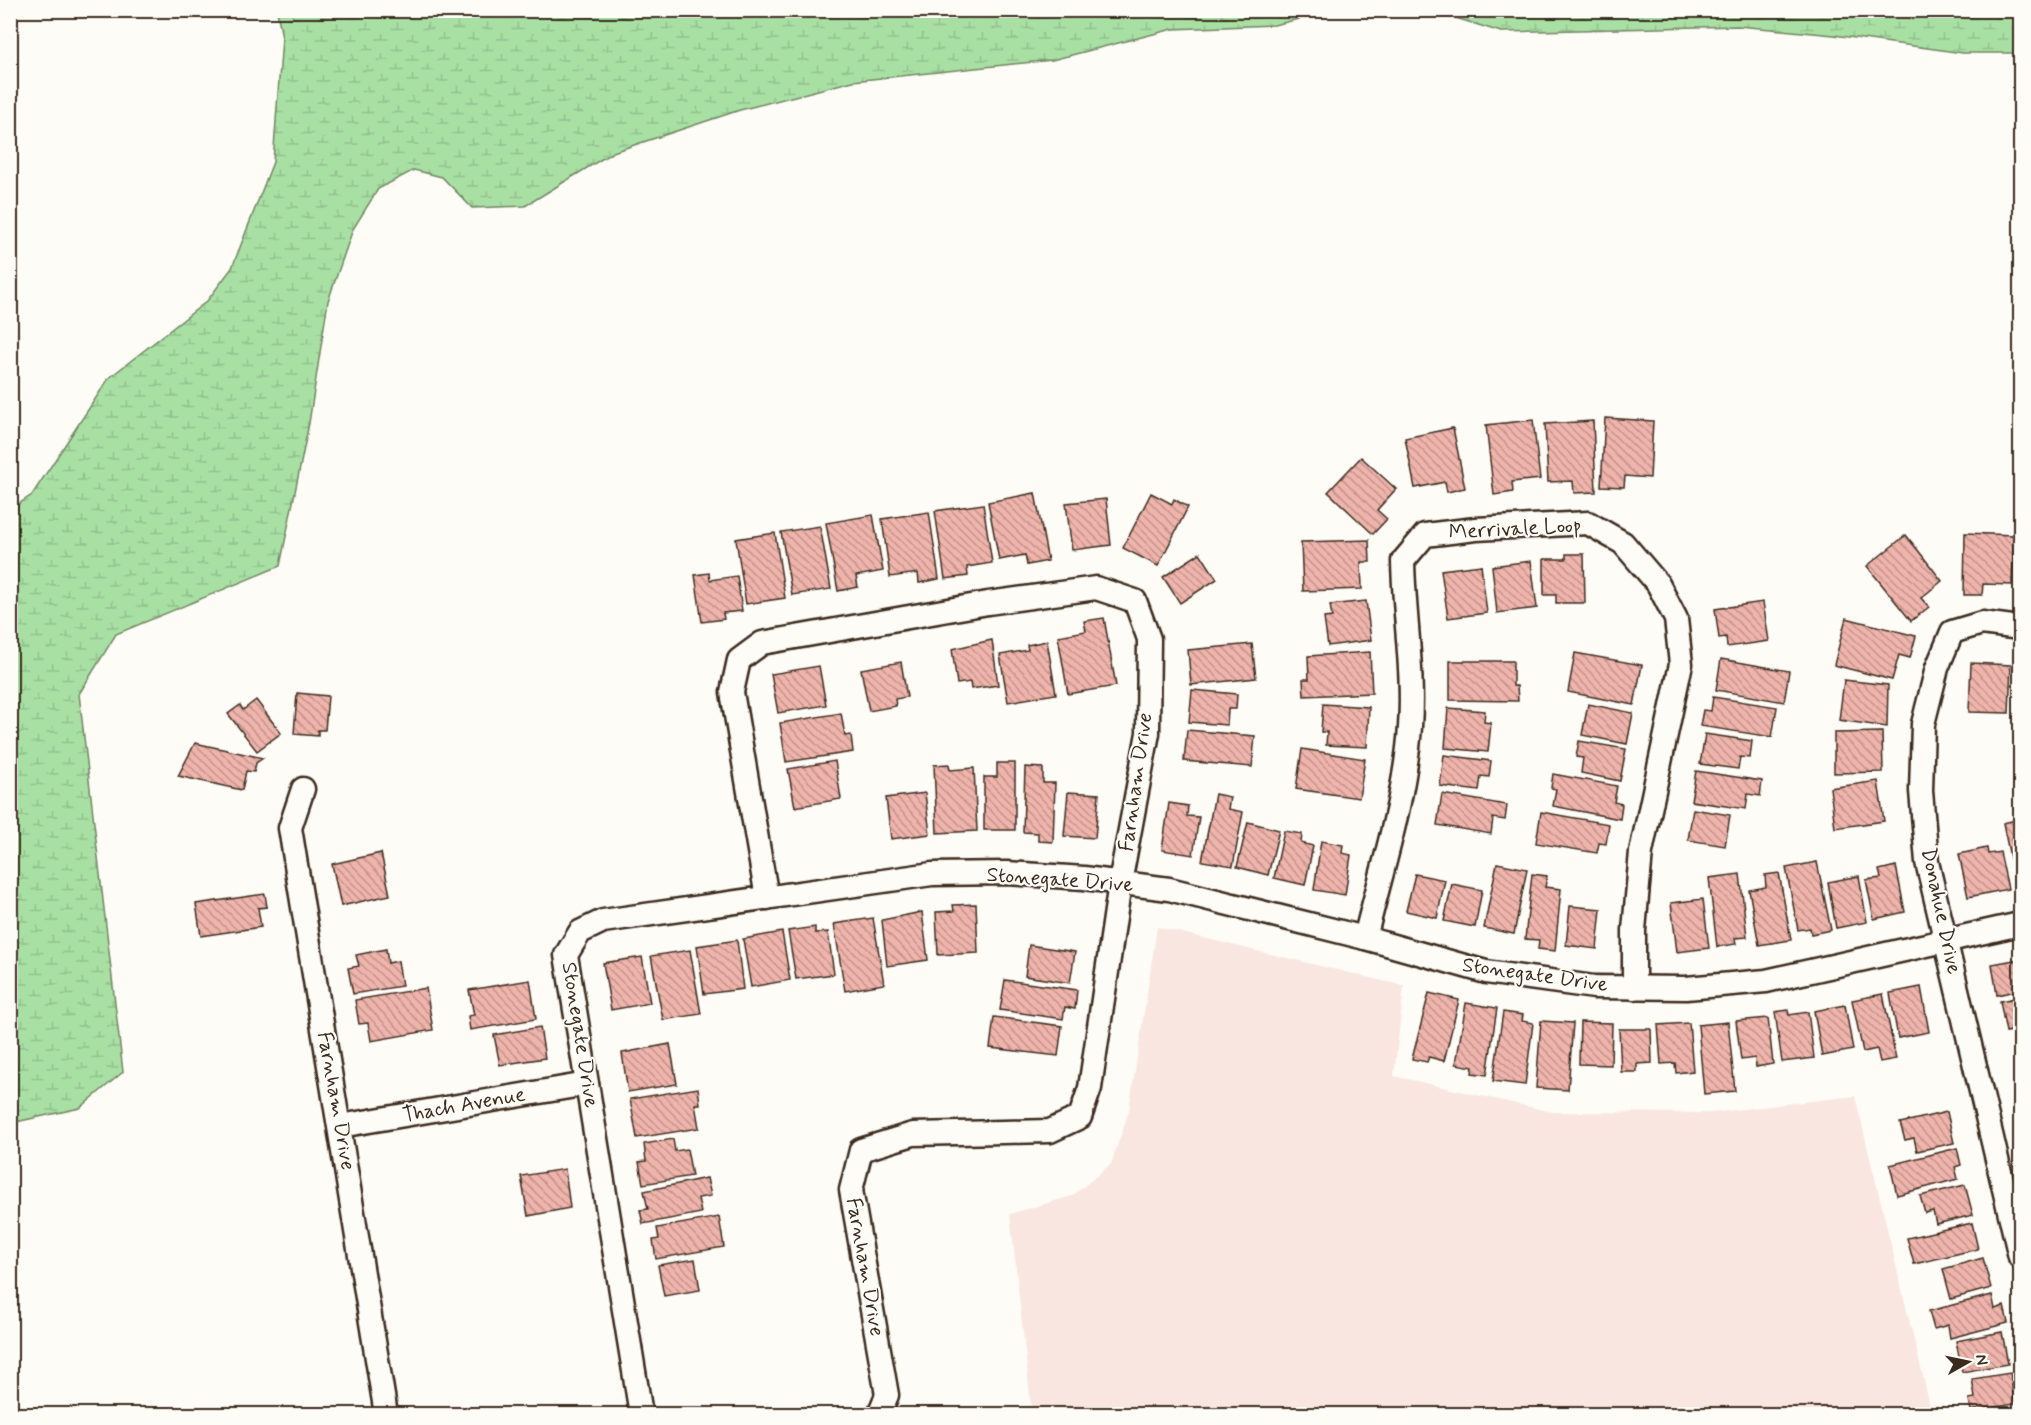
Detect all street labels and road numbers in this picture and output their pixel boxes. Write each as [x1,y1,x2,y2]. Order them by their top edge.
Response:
street label: Merrivale Loop [1448,512,1582,546]
street label: Farnham Drive [1112,711,1160,853]
street label: Donahue Drive [1914,845,1968,977]
street label: Stonegate Drive [986,861,1134,899]
street label: Stonegate Drive [1460,951,1610,999]
street label: Stonegate Drive [555,960,605,1110]
street label: Farnham Drive [310,1030,362,1172]
street label: Thach Avenue [400,1080,528,1130]
street label: Farnham Drive [839,1196,891,1338]

